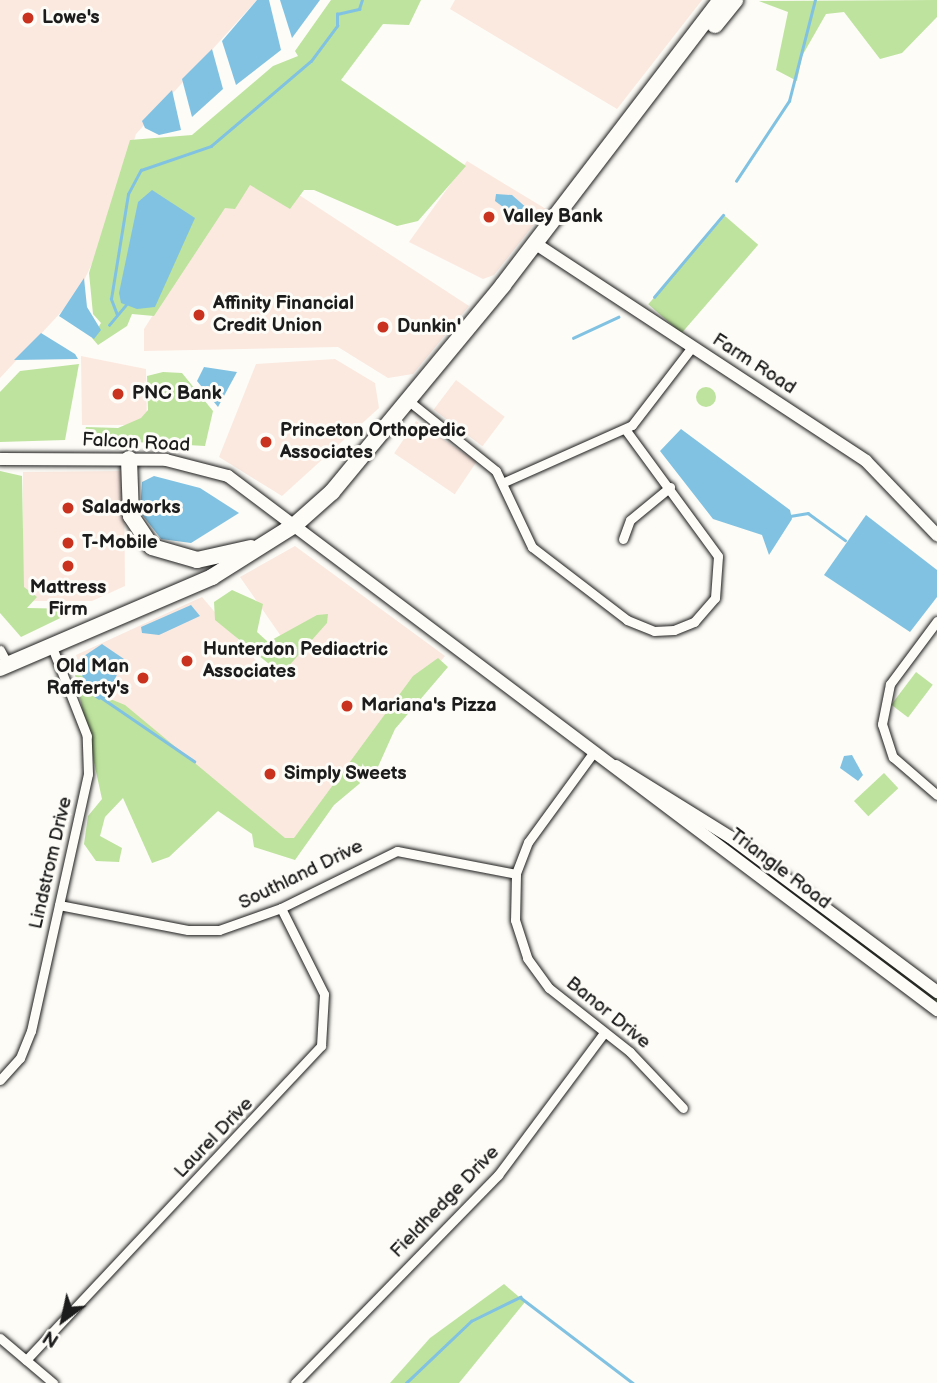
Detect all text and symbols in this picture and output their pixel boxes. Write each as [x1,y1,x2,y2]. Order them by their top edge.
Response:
place label: Lowe's [42,7,100,29]
marker: Lowe's [20,10,36,26]
place label: Valley Bank [503,206,603,228]
marker: Valley Bank [481,209,497,225]
place label: Affinity Financial Credit Union [213,293,354,337]
marker: Affinity Financial Credit Union [191,307,207,323]
place label: Dunkin' [397,316,461,338]
marker: Dunkin' [375,319,391,335]
street label: Farm Road [708,329,800,399]
place label: PNC Bank [132,383,222,405]
marker: PNC Bank [110,386,126,402]
place label: Princeton Orthopedic Associates [280,420,466,464]
street label: Falcon Road [81,429,191,457]
marker: Princeton Orthopedic Associates [258,434,274,450]
place label: Saladworks [82,497,181,519]
marker: Saladworks [60,500,76,516]
place label: T-Mobile [82,532,158,554]
marker: T-Mobile [60,535,76,551]
marker: Mattress Firm [60,558,76,574]
place label: Mattress Firm [30,577,106,621]
place label: Hunterdon Pediactric Associates [203,639,388,683]
marker: Hunterdon Pediactric Associates [177,651,197,671]
place label: Old Man Rafferty's [47,656,129,700]
marker: Old Man Rafferty's [135,670,151,686]
place label: Mariana's Pizza [361,695,497,717]
marker: Mariana's Pizza [339,698,355,714]
place label: Simply Sweets [284,763,407,785]
marker: Simply Sweets [262,766,278,782]
street label: Lindstrom Drive [25,795,77,931]
street label: Triangle Road [725,824,835,914]
street label: Southland Drive [235,835,367,915]
street label: Banor Drive [561,972,655,1054]
street label: Laurel Drive [170,1093,258,1183]
street label: Fieldhedge Drive [386,1141,504,1263]
north arrow [28,1285,98,1355]
text: N [39,1324,64,1352]

